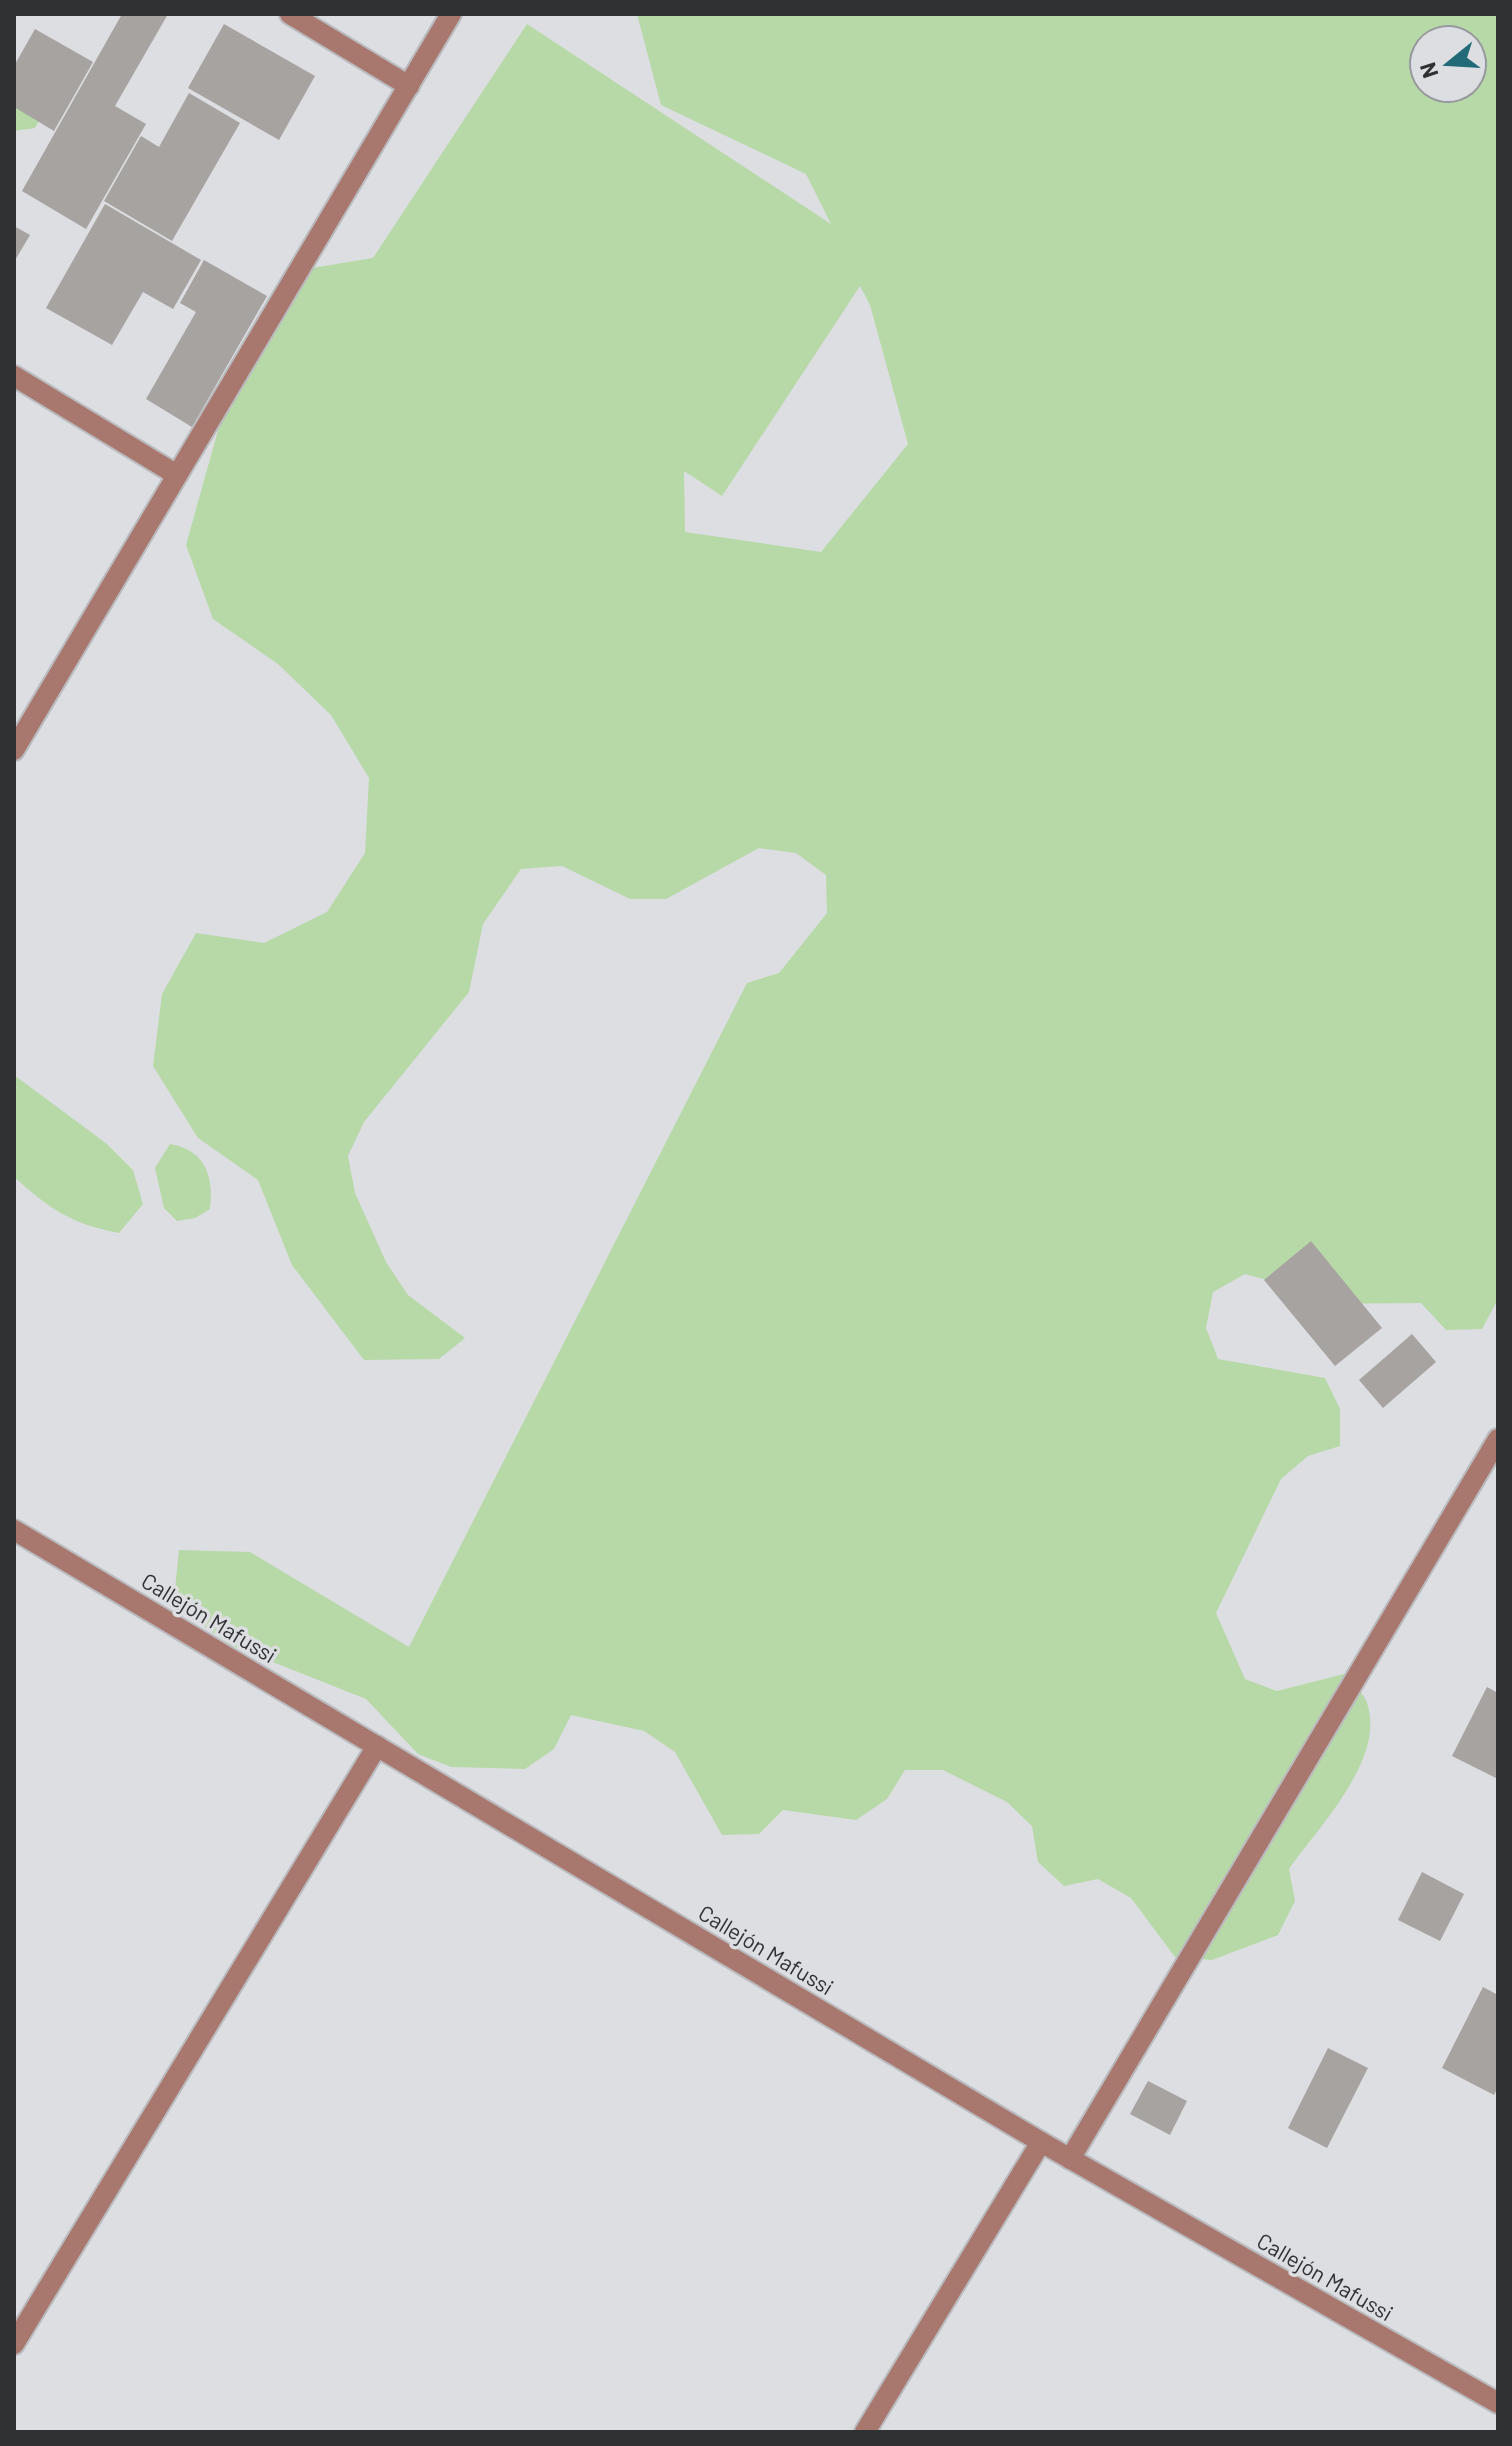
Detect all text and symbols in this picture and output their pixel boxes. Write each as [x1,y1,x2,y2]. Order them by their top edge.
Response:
north arrow [1408,24,1488,104]
text: N [1413,60,1443,81]
street label: Callejón Mafussi [137,1567,282,1668]
street label: Callejón Mafussi [694,1899,839,2000]
street label: Callejón Mafussi [1253,2227,1398,2326]

